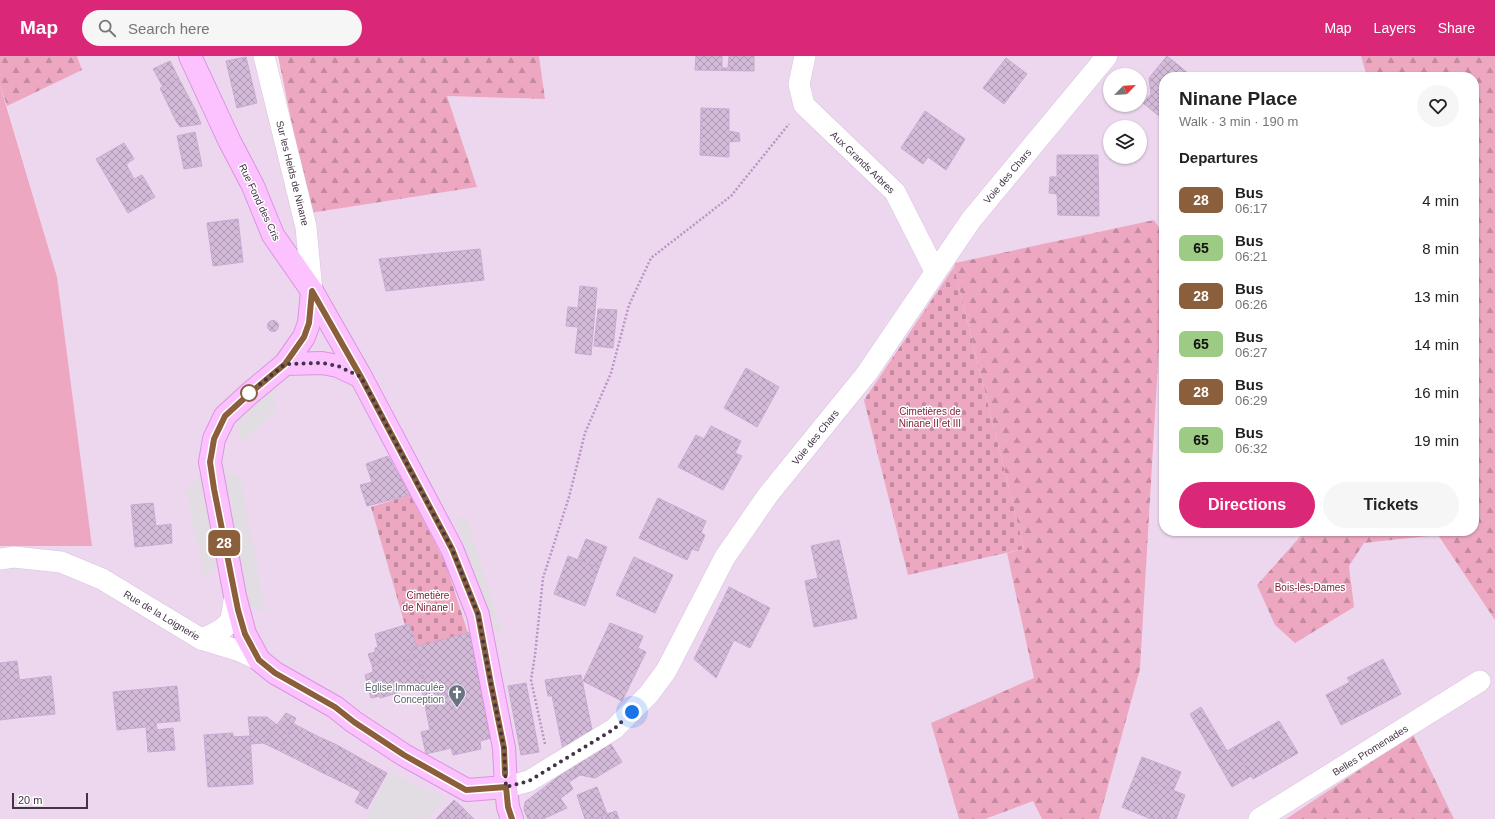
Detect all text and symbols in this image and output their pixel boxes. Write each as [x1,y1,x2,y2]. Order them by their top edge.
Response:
search box [82,10,362,46]
text: Map [20,17,58,38]
icon: search [96,17,118,39]
text: Search here [128,20,210,37]
text: Map [1324,20,1352,36]
text: Layers [1374,20,1416,36]
text: Share [1438,20,1475,36]
north arrow [1103,68,1147,112]
map controls [1103,68,1147,164]
button: heart [1417,85,1459,127]
text: Ninane Place [1179,88,1297,109]
text: Walk · 3 min · 190 m [1179,114,1298,129]
street label: Sur les Heids de Ninane [274,119,311,227]
button: layers [1103,120,1147,164]
street label: Aux Grands Arbres [828,129,897,196]
street label: Voie des Chars [981,147,1033,206]
text: Departures [1179,149,1258,166]
street label: Rue Fond des Cris [237,162,282,242]
text: Bus [1235,184,1263,201]
text: 28 [1193,192,1209,208]
text: 4 min [1422,192,1459,209]
text: 06:17 [1235,201,1268,216]
text: Bus [1235,232,1263,249]
text: 65 [1193,240,1209,256]
text: 8 min [1422,240,1459,257]
text: 06:21 [1235,249,1268,264]
text: Bus [1235,280,1263,297]
text: 28 [1193,288,1209,304]
text: 13 min [1414,288,1459,305]
text: 06:26 [1235,297,1268,312]
text: Bus [1235,328,1263,345]
text: 65 [1193,336,1209,352]
text: 14 min [1414,336,1459,353]
text: 06:27 [1235,345,1268,360]
text: Bus [1235,376,1263,393]
unlabelled marker [240,384,258,402]
text: 28 [1193,384,1209,400]
text: 16 min [1414,384,1459,401]
text: 06:29 [1235,393,1268,408]
park label: Cimetières de Ninane II et III [899,406,961,429]
street label: Voie des Chars [790,407,841,467]
text: Bus [1235,424,1263,441]
text: 65 [1193,432,1209,448]
text: 19 min [1414,432,1459,449]
text: 06:32 [1235,441,1268,456]
button: Directions [1179,482,1315,528]
button: Tickets [1323,482,1459,528]
line badge: 28 [206,530,242,556]
text: 28 [216,535,232,551]
park label: Bois-les-Dames [1275,582,1345,593]
street label: Rue de la Loignerie [122,588,202,643]
park label: Cimetière de Ninane I [402,590,454,613]
place label: Église Immaculée Conception [365,681,444,705]
church icon: Église Immaculée Conception [447,683,467,708]
your location [622,702,642,722]
street label: Belles Promenades [1331,723,1410,778]
scale bar [12,791,88,810]
text: 20 m [18,794,42,806]

